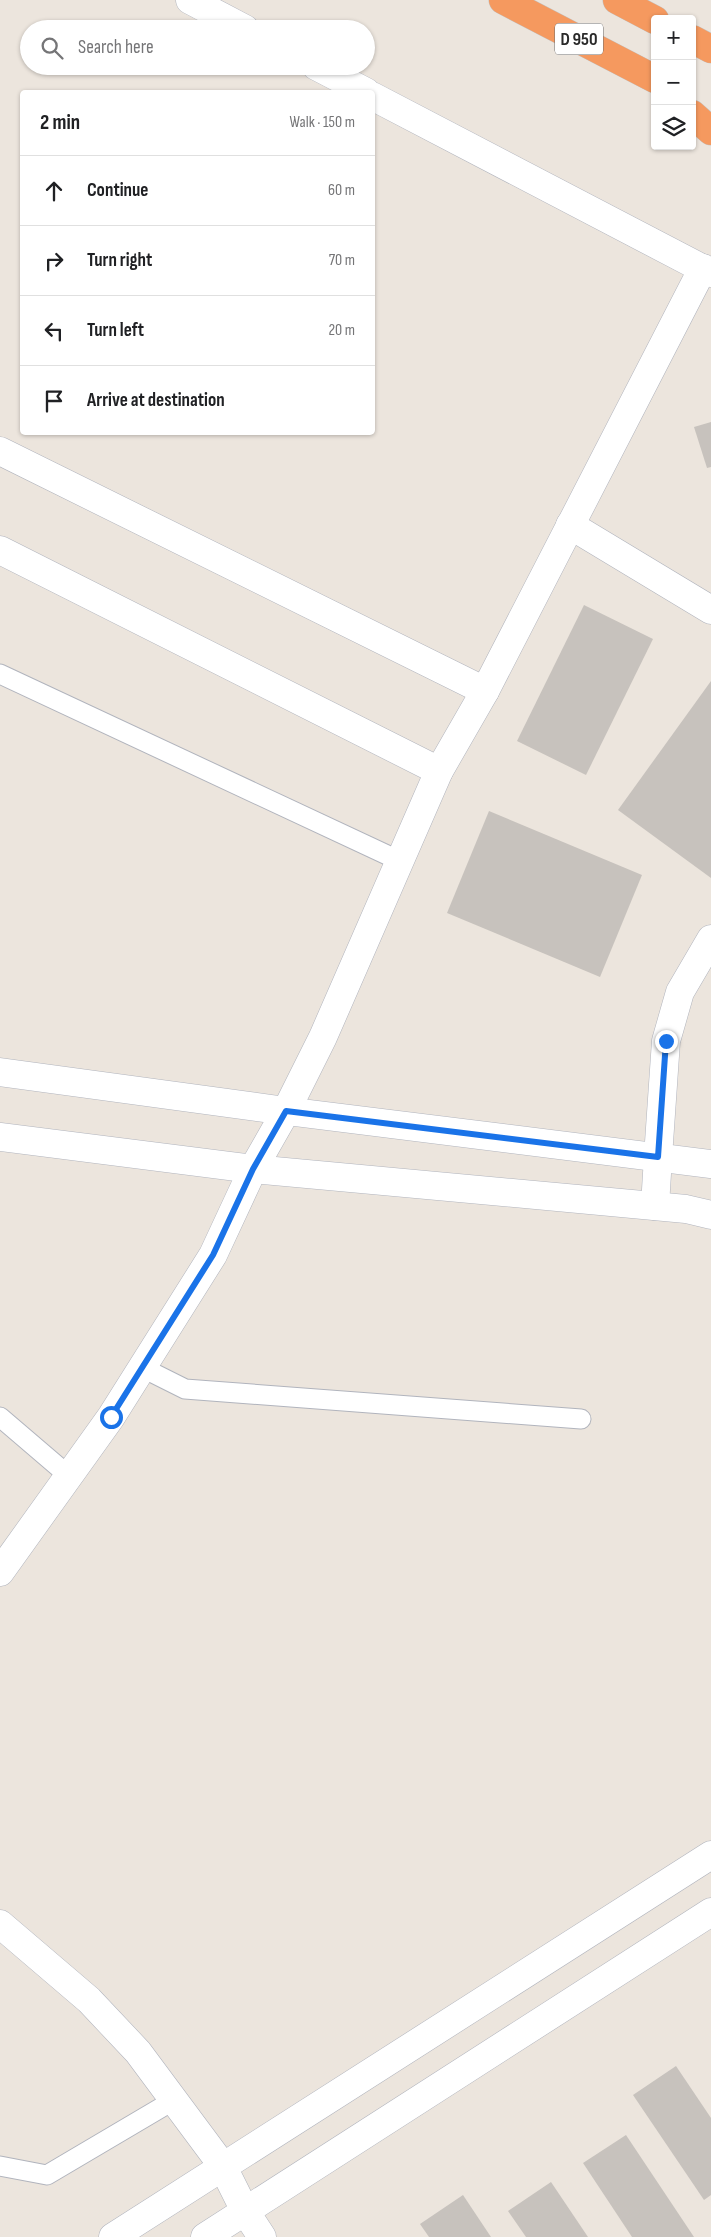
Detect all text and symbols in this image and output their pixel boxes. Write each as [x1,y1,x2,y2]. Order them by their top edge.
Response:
map controls [651,15,696,150]
button: + [651,15,696,60]
search box [20,20,375,75]
road number: D 950 [555,23,603,54]
icon: search [38,34,66,62]
text: Search here [78,36,154,59]
button: − [651,60,696,105]
button: layers [651,105,696,150]
text: 2 min [40,110,80,135]
text: Walk · 150 m [290,113,355,132]
icon: ahead [40,177,68,205]
text: Continue [87,179,148,202]
text: 60 m [328,181,355,200]
icon: right [40,247,68,275]
text: Turn right [87,249,152,272]
text: 70 m [329,251,355,270]
icon: left [40,317,68,345]
text: Turn left [87,319,144,342]
text: 20 m [328,321,355,340]
icon: arrive [40,387,68,415]
text: Arrive at destination [87,389,225,412]
route end [655,1030,678,1053]
route start [100,1406,123,1429]

